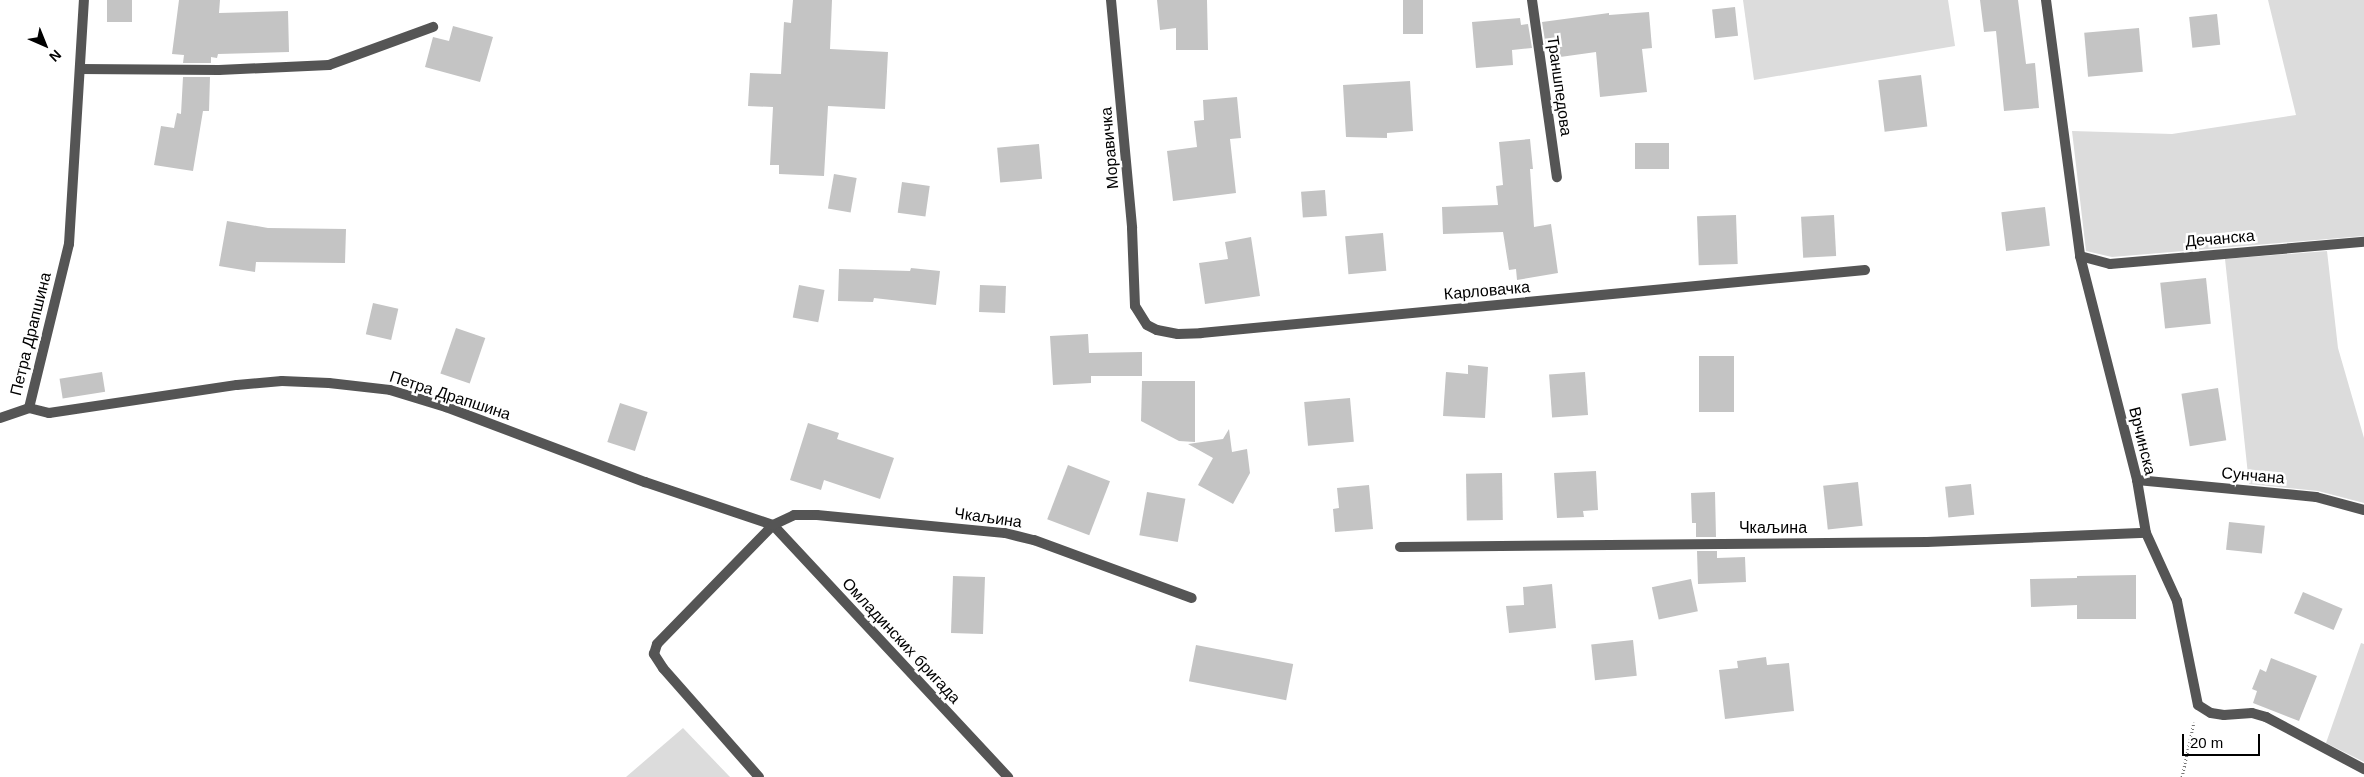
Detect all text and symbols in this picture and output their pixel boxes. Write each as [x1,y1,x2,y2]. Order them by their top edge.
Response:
north arrow [20,20,70,70]
street label: Траншпедова [1542,35,1576,137]
text: N [46,47,65,65]
street label: Моравичка [1097,106,1123,190]
street label: Дечанска [2185,226,2255,252]
street label: Петра Драпшина [6,270,56,398]
street label: Карловачка [1443,278,1531,304]
street label: Петра Драпшина [387,367,513,425]
street label: Врчинска [2124,405,2160,477]
street label: Сунчана [2221,464,2285,488]
street label: Чкаљина [953,504,1023,532]
street label: Чкаљина [1739,518,1807,538]
street label: Омладинских бригада [838,574,964,708]
scale bar [2184,724,2262,756]
text: 20 m [2190,734,2223,751]

